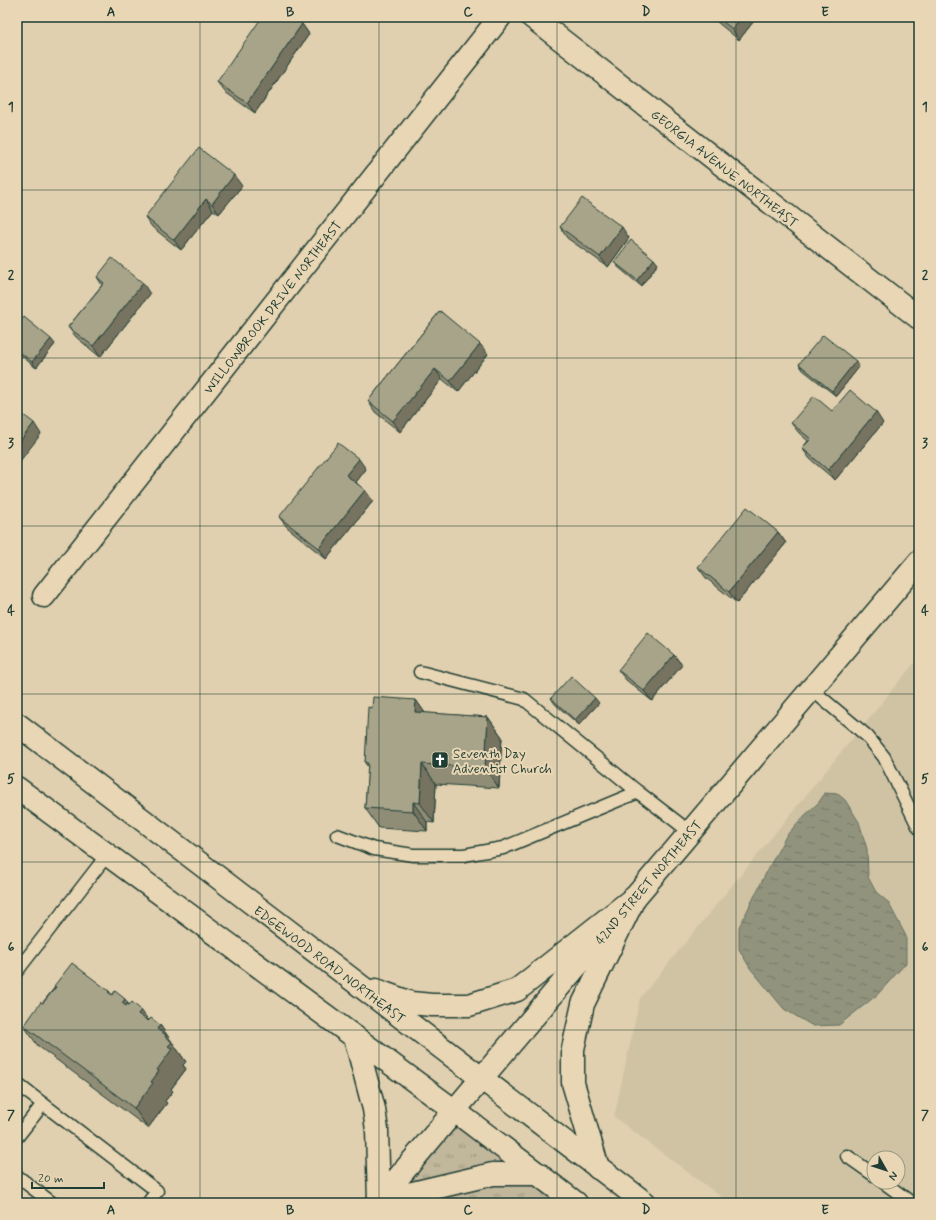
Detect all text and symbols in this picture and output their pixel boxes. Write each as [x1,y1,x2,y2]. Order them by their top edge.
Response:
text: A [107,4,115,21]
text: B [286,4,295,21]
text: C [463,4,473,21]
text: D [642,4,651,21]
text: E [821,4,829,21]
text: 1 [8,99,14,116]
text: 1 [922,99,928,116]
street label: GEORGIA AVENUE NORTHEAST [647,106,801,232]
street label: WILLOWBROOK DRIVE NORTHEAST [200,218,346,398]
text: 2 [8,267,15,284]
text: 2 [922,267,929,284]
text: 3 [8,435,14,452]
text: 3 [922,435,928,452]
text: 4 [7,603,15,620]
text: 4 [921,603,929,620]
place label: Seventh Day Adventist Church [453,746,552,778]
church icon: Seventh Day Adventist Church [430,750,450,770]
text: 5 [7,771,15,788]
text: 5 [921,771,929,788]
street label: 42ND STREET NORTHEAST [592,817,706,949]
street label: EDGEWOOD ROAD NORTHEAST [250,903,408,1028]
text: 6 [8,939,15,956]
text: 6 [922,939,929,956]
text: 7 [7,1107,15,1124]
text: 7 [921,1107,929,1124]
north arrow [866,1150,906,1190]
scale bar [32,1164,104,1190]
text: N [885,1168,901,1183]
text: 20 m [38,1171,64,1187]
text: A [107,1202,115,1219]
text: B [286,1202,295,1219]
text: C [463,1202,473,1219]
text: D [642,1202,651,1219]
text: E [821,1202,829,1219]

